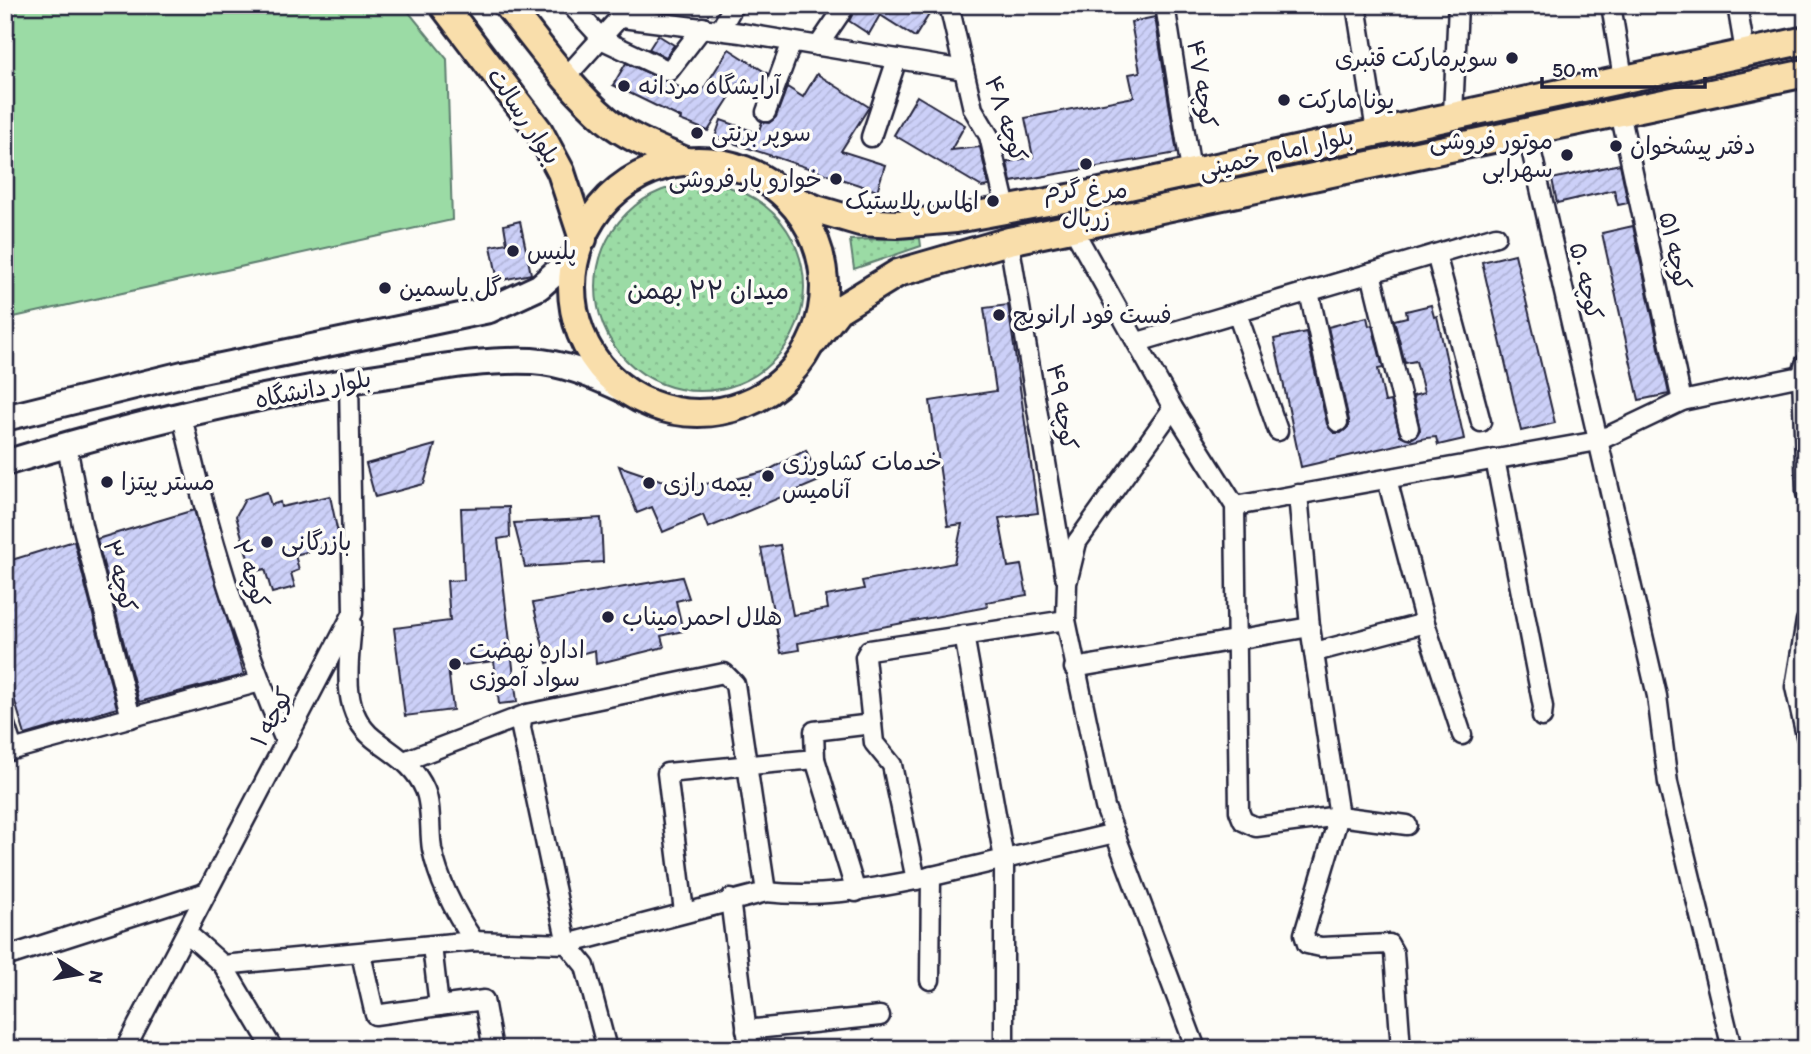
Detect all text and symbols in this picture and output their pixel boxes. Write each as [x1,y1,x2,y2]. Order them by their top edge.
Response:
street label: کوچه ۴۷ [1180,38,1224,130]
place label: سوپرمارکت قنبری [1335,43,1498,73]
scale bar [1542,46,1704,90]
marker: سوپرمارکت قنبری [1504,50,1520,66]
text: 50 m [1552,57,1599,82]
street label: بلوار رسالت [481,62,567,170]
place label: آرایشگاه مردانه [638,71,782,100]
street label: کوچه ۴۸ [978,72,1034,166]
marker: آرایشگاه مردانه [616,78,632,94]
place label: یونا مارکت [1298,85,1394,115]
marker: یونا مارکت [1276,92,1292,108]
place label: سوپر برنتی [711,118,811,148]
street label: بلوار امام خمینی [1196,121,1357,188]
marker: سوپر برنتی [689,125,705,141]
place label: موتور فروشی سهرابی [1430,126,1553,184]
place label: دفتر پیشخوان [1630,131,1756,161]
marker: دفتر پیشخوان [1608,138,1624,154]
marker: موتور فروشی سهرابی [1559,147,1575,163]
marker: مرغ گرم زربال [1078,156,1094,172]
place label: خوارو بار فروشی [668,164,822,194]
marker: خوارو بار فروشی [828,171,844,187]
place label: مرغ گرم زربال [1044,175,1128,232]
place label: الماس پلاستیک [845,186,979,216]
marker: الماس پلاستیک [985,193,1001,209]
street label: کوچه ۵۱ [1652,209,1698,293]
place label: پلیس [527,236,576,266]
street label: کوچه ۵۰ [1563,239,1609,323]
marker: پلیس [505,243,521,259]
place label: گل یاسمین [399,273,502,302]
district label: میدان ۲۲ بهمن [627,274,789,306]
marker: گل یاسمین [377,280,393,296]
place label: فست فود ارانویچ [1013,300,1172,331]
marker: فست فود ارانویچ [991,307,1007,323]
street label: کوچه ۴۹ [1040,361,1084,453]
street label: بلوار دانشگاه [252,363,374,415]
place label: خدمات کشاورزی آنامیس [782,447,942,504]
place label: مستر پیتزا [121,467,215,497]
place label: بیمه رازی [663,468,753,497]
marker: خدمات کشاورزی آنامیس [760,468,776,484]
marker: مستر پیتزا [99,474,115,490]
marker: بیمه رازی [641,475,657,491]
place label: بازرگانی [281,527,352,557]
marker: بازرگانی [259,534,275,550]
street label: کوچه ۳ [96,536,144,616]
street label: کوچه ۲ [226,536,276,612]
place label: هلال احمر میناب [622,602,782,631]
marker: هلال احمر میناب [600,609,616,625]
place label: اداره نهضت سواد آموزی [469,635,585,693]
marker: اداره نهضت سواد آموزی [447,656,463,672]
street label: کوچه ۱ [244,682,300,752]
north arrow [46,939,116,1009]
text: N [84,969,109,986]

